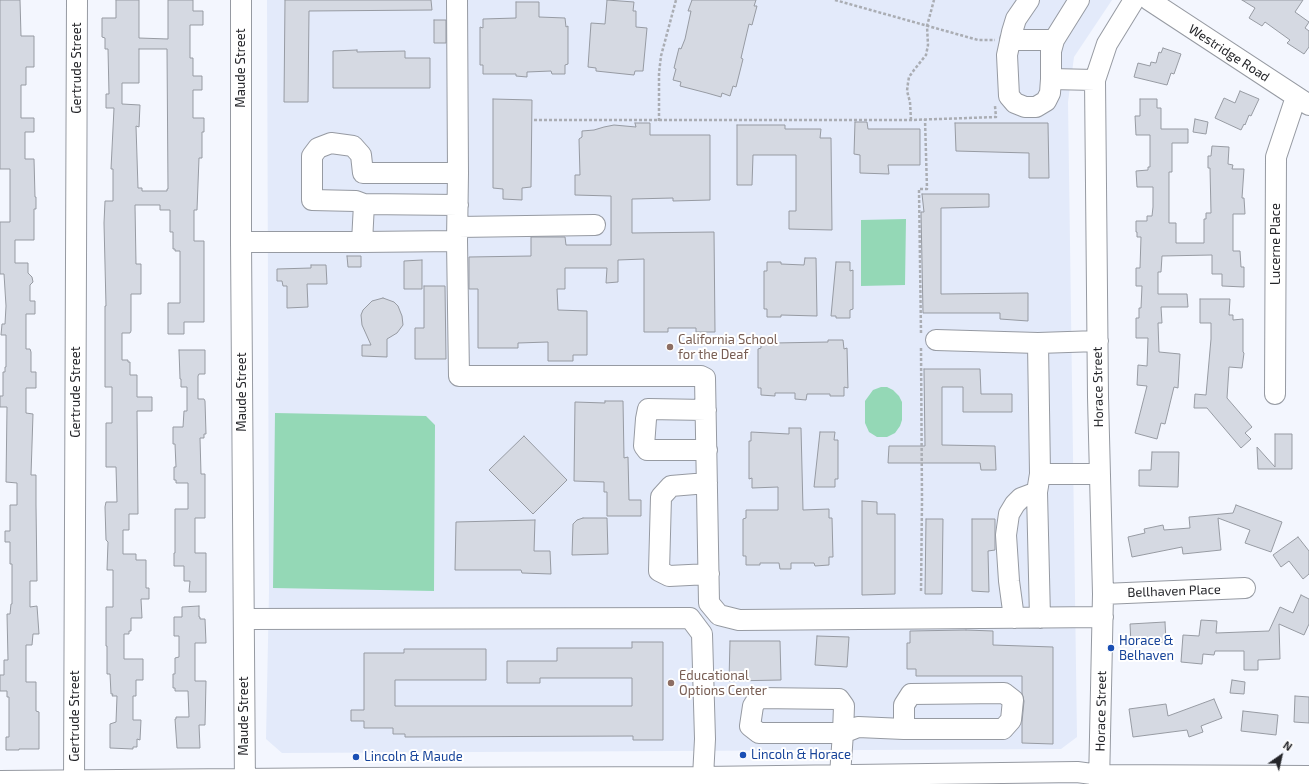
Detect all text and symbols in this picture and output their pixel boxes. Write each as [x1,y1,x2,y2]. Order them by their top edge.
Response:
street label: Westridge Road [1186,21,1272,85]
street label: Gertrude Street [69,22,85,114]
street label: Maude Street [233,28,249,108]
street label: Lucerne Place [1268,203,1284,285]
place label: California School for the Deaf [678,332,778,363]
marker: California School for the Deaf [665,342,675,352]
street label: Gertrude Street [68,346,84,438]
street label: Horace Street [1089,347,1107,427]
street label: Maude Street [234,352,250,432]
street label: Bellhaven Place [1127,582,1221,600]
place label: Horace & Belhaven [1119,633,1174,664]
marker: Horace & Belhaven [1106,643,1116,653]
place label: Educational Options Center [679,668,767,699]
street label: Gertrude Street [67,670,83,762]
street label: Horace Street [1092,671,1110,751]
street label: Maude Street [236,676,252,756]
marker: Educational Options Center [666,678,676,688]
north arrow [1261,736,1301,776]
text: N [1281,738,1295,753]
place label: Lincoln & Horace [751,747,851,763]
place label: Lincoln & Maude [364,749,463,765]
marker: Lincoln & Horace [738,750,748,760]
marker: Lincoln & Maude [351,752,361,762]

